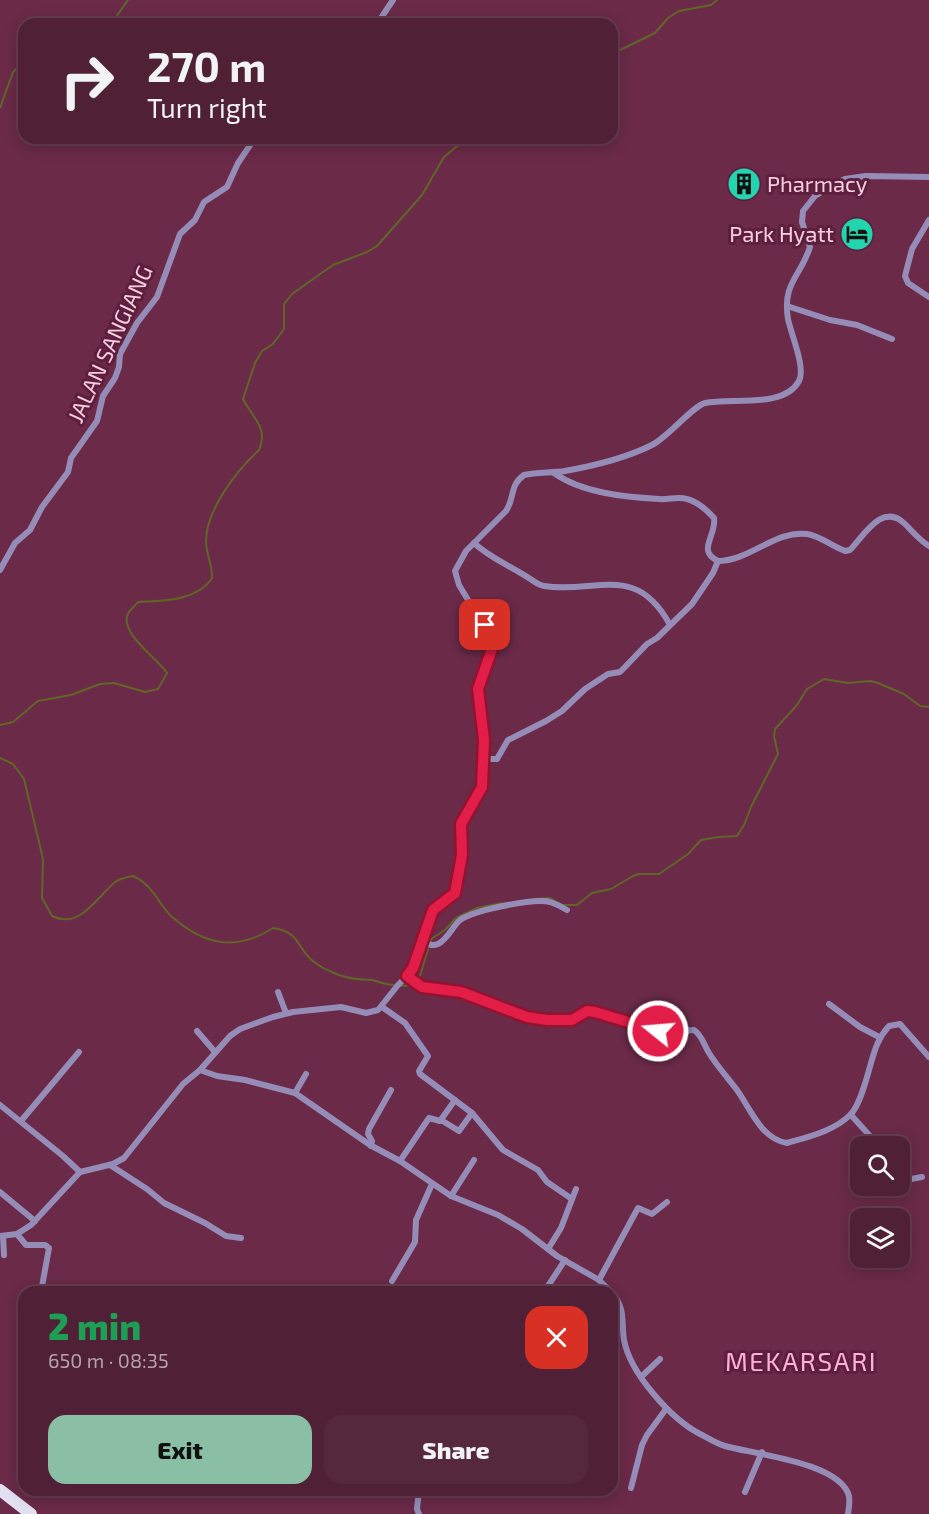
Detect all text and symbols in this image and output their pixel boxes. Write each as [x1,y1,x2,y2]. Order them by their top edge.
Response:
text: 270 m [147,40,266,90]
icon: right [48,42,126,120]
text: Turn right [147,91,267,123]
building icon: Pharmacy [726,166,762,202]
place label: Pharmacy [767,170,868,196]
hotel icon: Park Hyatt [839,216,875,252]
place label: Park Hyatt [729,220,834,246]
street label: JALAN SANGIANG [61,261,157,426]
pin [459,599,510,650]
icon: arrive [468,608,501,641]
position arrow [626,999,690,1063]
map controls [850,1136,910,1268]
button: search [850,1136,910,1196]
button: layers [850,1208,910,1268]
text: 2 min [48,1304,141,1347]
button: close [525,1306,588,1369]
district label: MEKARSARI [725,1345,877,1376]
text: 650 m · 08:35 [48,1348,169,1372]
button: Exit [48,1415,312,1484]
button: Share [324,1415,588,1484]

